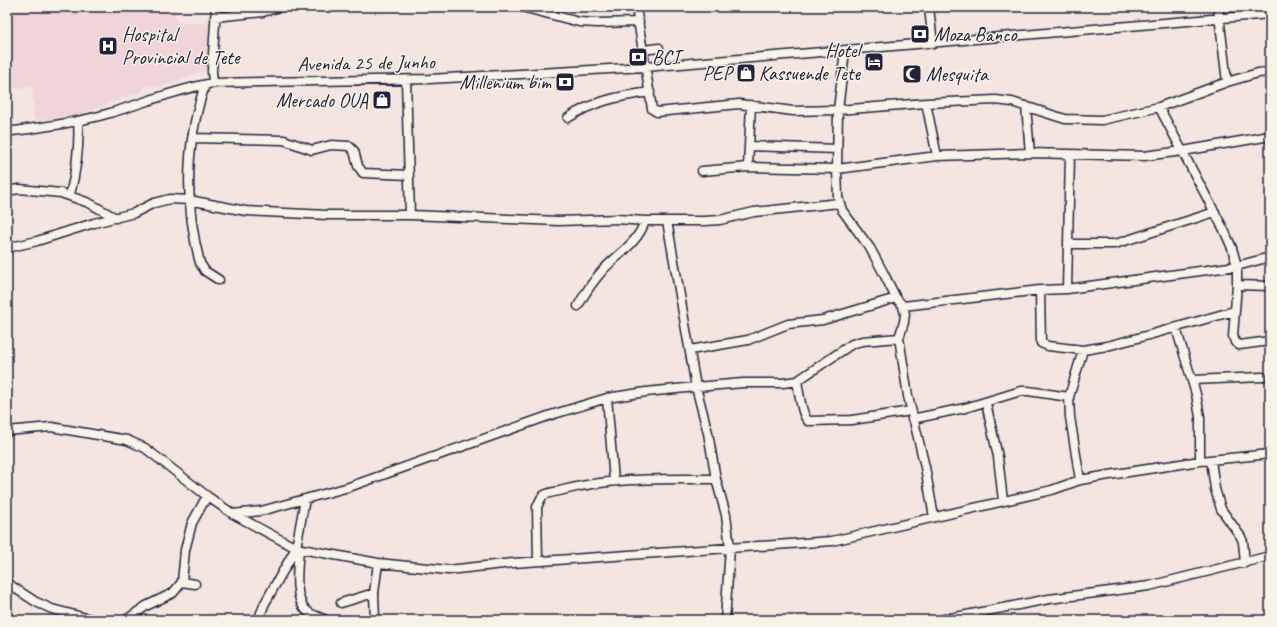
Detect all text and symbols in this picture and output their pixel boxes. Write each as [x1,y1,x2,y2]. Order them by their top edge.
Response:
place label: Hospital Provincial de Tete [122,22,241,70]
place label: Moza Banco [934,22,1018,47]
bank icon: Moza Banco [909,23,931,45]
hospital icon: Hospital Provincial de Tete [97,35,119,57]
place label: Hotel Kassuende Tete [759,38,864,86]
place label: BCI [652,45,685,70]
bank icon: BCI [627,46,649,68]
street label: Avenida 25 de Junho [297,49,436,77]
hotel icon: Hotel Kassuende Tete [863,51,885,73]
place label: PEP [703,61,735,86]
shop icon: PEP [735,62,757,84]
place label: Mesquita [926,62,989,87]
mosque icon: Mesquita [901,63,923,85]
place label: Millenium bim [460,70,552,95]
bank icon: Millenium bim [554,71,576,93]
place label: Mercado OUA [276,88,369,113]
shop icon: Mercado OUA [371,89,393,111]

